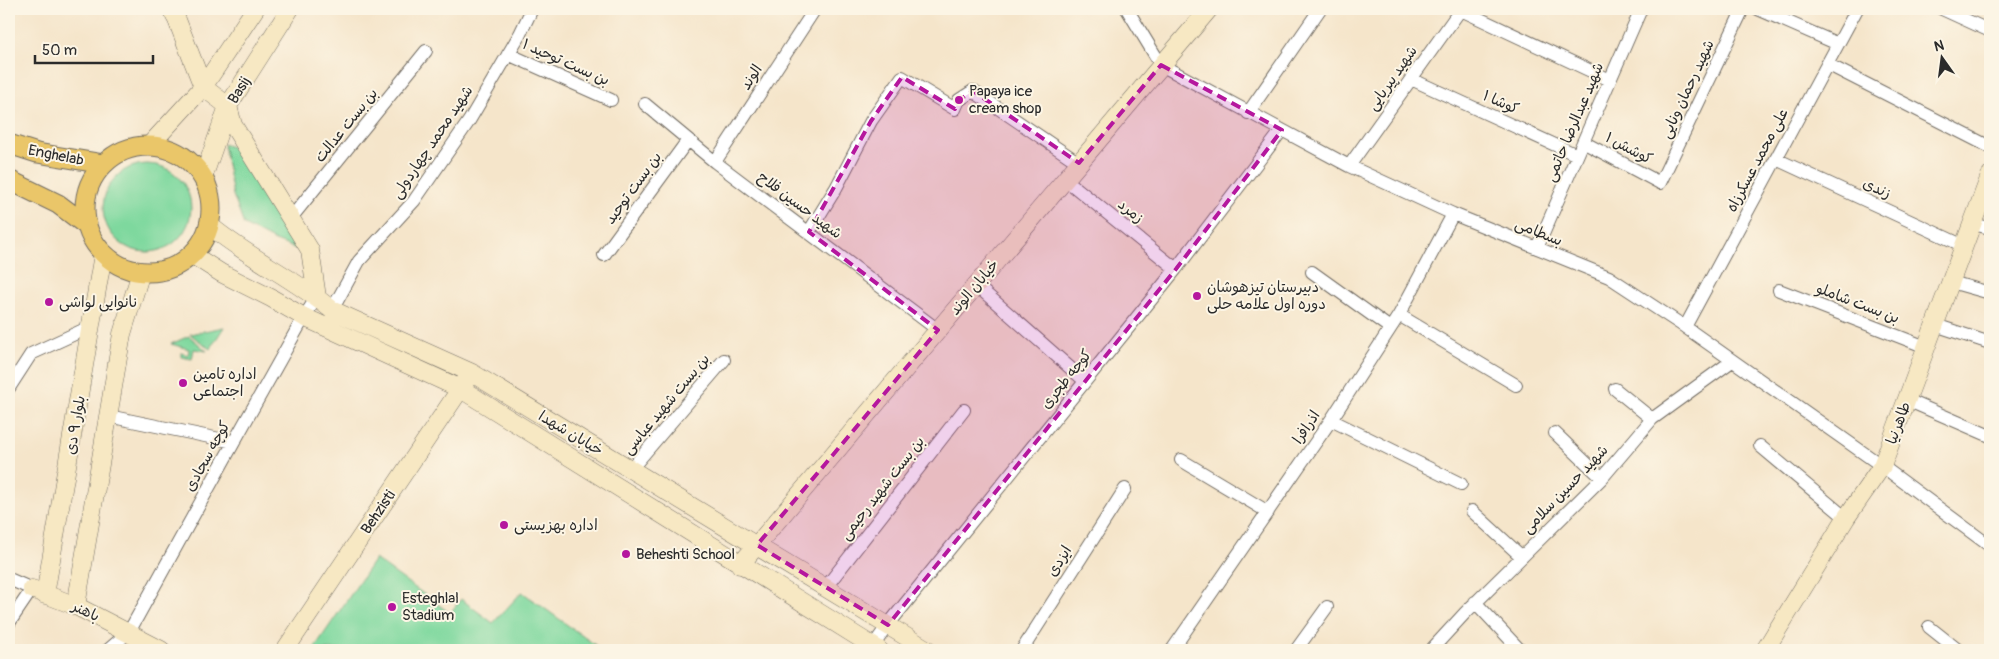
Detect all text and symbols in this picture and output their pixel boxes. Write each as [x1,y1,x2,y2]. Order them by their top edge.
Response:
scale bar [35,32,152,64]
north arrow [1916,32,1966,82]
street label: بن بست توحید ۱ [519,35,612,90]
text: N [1932,36,1946,55]
street label: شهید رحمان ونایی [1656,37,1719,142]
text: 50 m [42,41,77,60]
street label: شهید پیریایی [1363,42,1422,114]
street label: شهید عبدالرضا حاتمی [1541,60,1608,185]
street label: الوند [736,61,767,94]
street label: Basij [224,73,255,107]
street label: شهید محمد چهاردولی [388,82,477,202]
place label: Papaya ice cream shop [969,82,1042,118]
street label: بن بست عدالت [311,84,382,166]
street label: کوشا ۱ [1480,86,1522,119]
marker: Papaya ice cream shop [953,94,965,106]
street label: علی محمد عسکرزاه [1722,105,1793,215]
street label: کوشش ۱ [1602,128,1656,169]
street label: Enghelab [26,141,85,170]
street label: بن بست توحید [601,148,666,228]
street label: شهید حسین فلاح [754,168,846,243]
street label: زندی [1860,174,1894,203]
street label: زمرد [1114,195,1148,228]
street label: بسطامی [1512,214,1565,251]
street label: خیابان الوند [946,256,1003,319]
place label: دبیرستان تیزهوشان دوره اول علامه حلی [1207,278,1326,314]
street label: بن بست شاملو [1813,279,1902,328]
marker: دبیرستان تیزهوشان دوره اول علامه حلی [1191,290,1203,302]
place label: نانوایی لواشی [59,293,138,312]
marker: نانوایی لواشی [43,296,55,308]
street label: کوچه طجری [1037,346,1096,413]
street label: بن بست شهید عباسی [619,350,714,459]
place label: اداره تامین اجتماعی [193,365,257,401]
marker: اداره تامین اجتماعی [177,377,189,389]
street label: بلوار ۹ دی [61,394,90,456]
street label: طاهرنیا [1882,399,1915,447]
street label: خیابان شهدا [535,407,606,460]
street label: اذرافرا [1288,407,1325,448]
street label: کوچه سجادی [180,418,235,495]
street label: بن بست شهید رحیمی [836,433,929,544]
street label: شهید حسین سلامی [1518,441,1612,538]
street label: Behzisti [357,486,400,538]
place label: اداره بهزیستی [514,516,598,535]
marker: اداره بهزیستی [498,519,510,531]
street label: ایزدی [1043,542,1076,580]
place label: Beheshti School [636,545,735,564]
marker: Beheshti School [620,548,632,560]
place label: Esteghlal Stadium [402,589,459,625]
street label: باهنر [67,596,103,626]
marker: Esteghlal Stadium [386,601,398,613]

